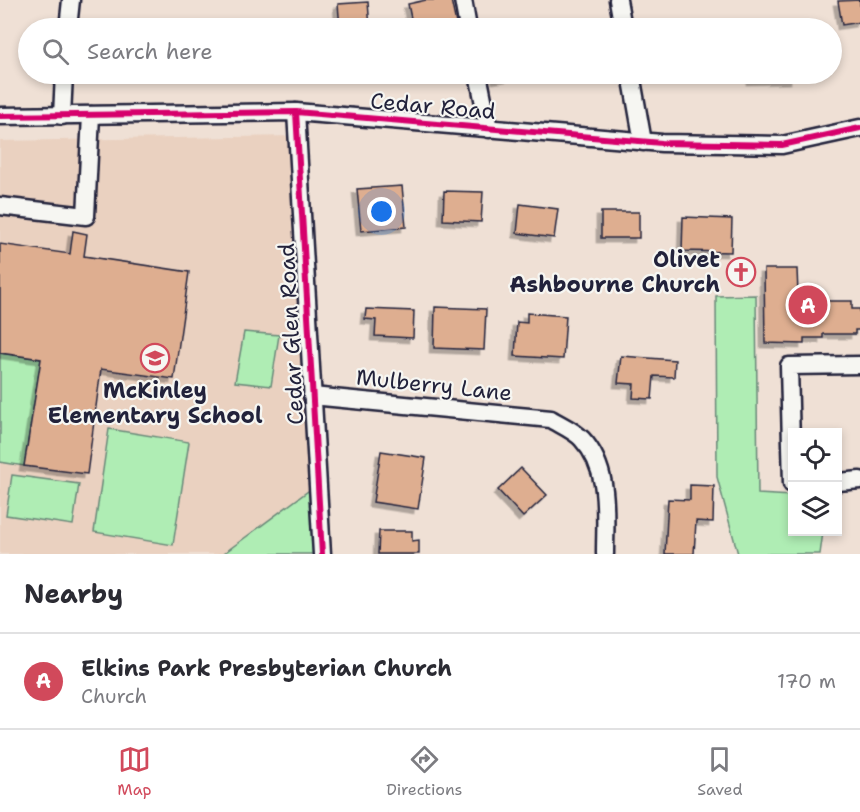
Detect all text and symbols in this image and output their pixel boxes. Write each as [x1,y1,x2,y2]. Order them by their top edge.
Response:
search box [18,18,842,84]
icon: search [39,35,72,68]
text: Search here [87,37,213,66]
street label: Cedar Road [369,86,497,126]
your location [367,197,396,226]
street label: Cedar Glen Road [272,242,310,426]
place label: Olivet Ashbourne Church [509,245,720,299]
church icon: Olivet Ashbourne Church [725,256,757,288]
pin: A [788,282,828,328]
school or university icon: McKinley Elementary School [139,342,171,374]
street label: Mulberry Lane [355,362,513,408]
place label: McKinley Elementary School [47,376,263,430]
map controls [788,428,842,536]
button: locate [788,428,842,482]
button: layers [788,482,842,536]
text: Nearby [24,576,123,611]
text: Elkins Park Presbyterian Church [81,654,452,683]
text: A [36,668,51,694]
text: 170 m [777,668,836,694]
text: Church [81,683,147,709]
tab: Map [117,743,152,800]
tab: Directions [386,743,463,800]
tab: Saved [697,743,743,800]

